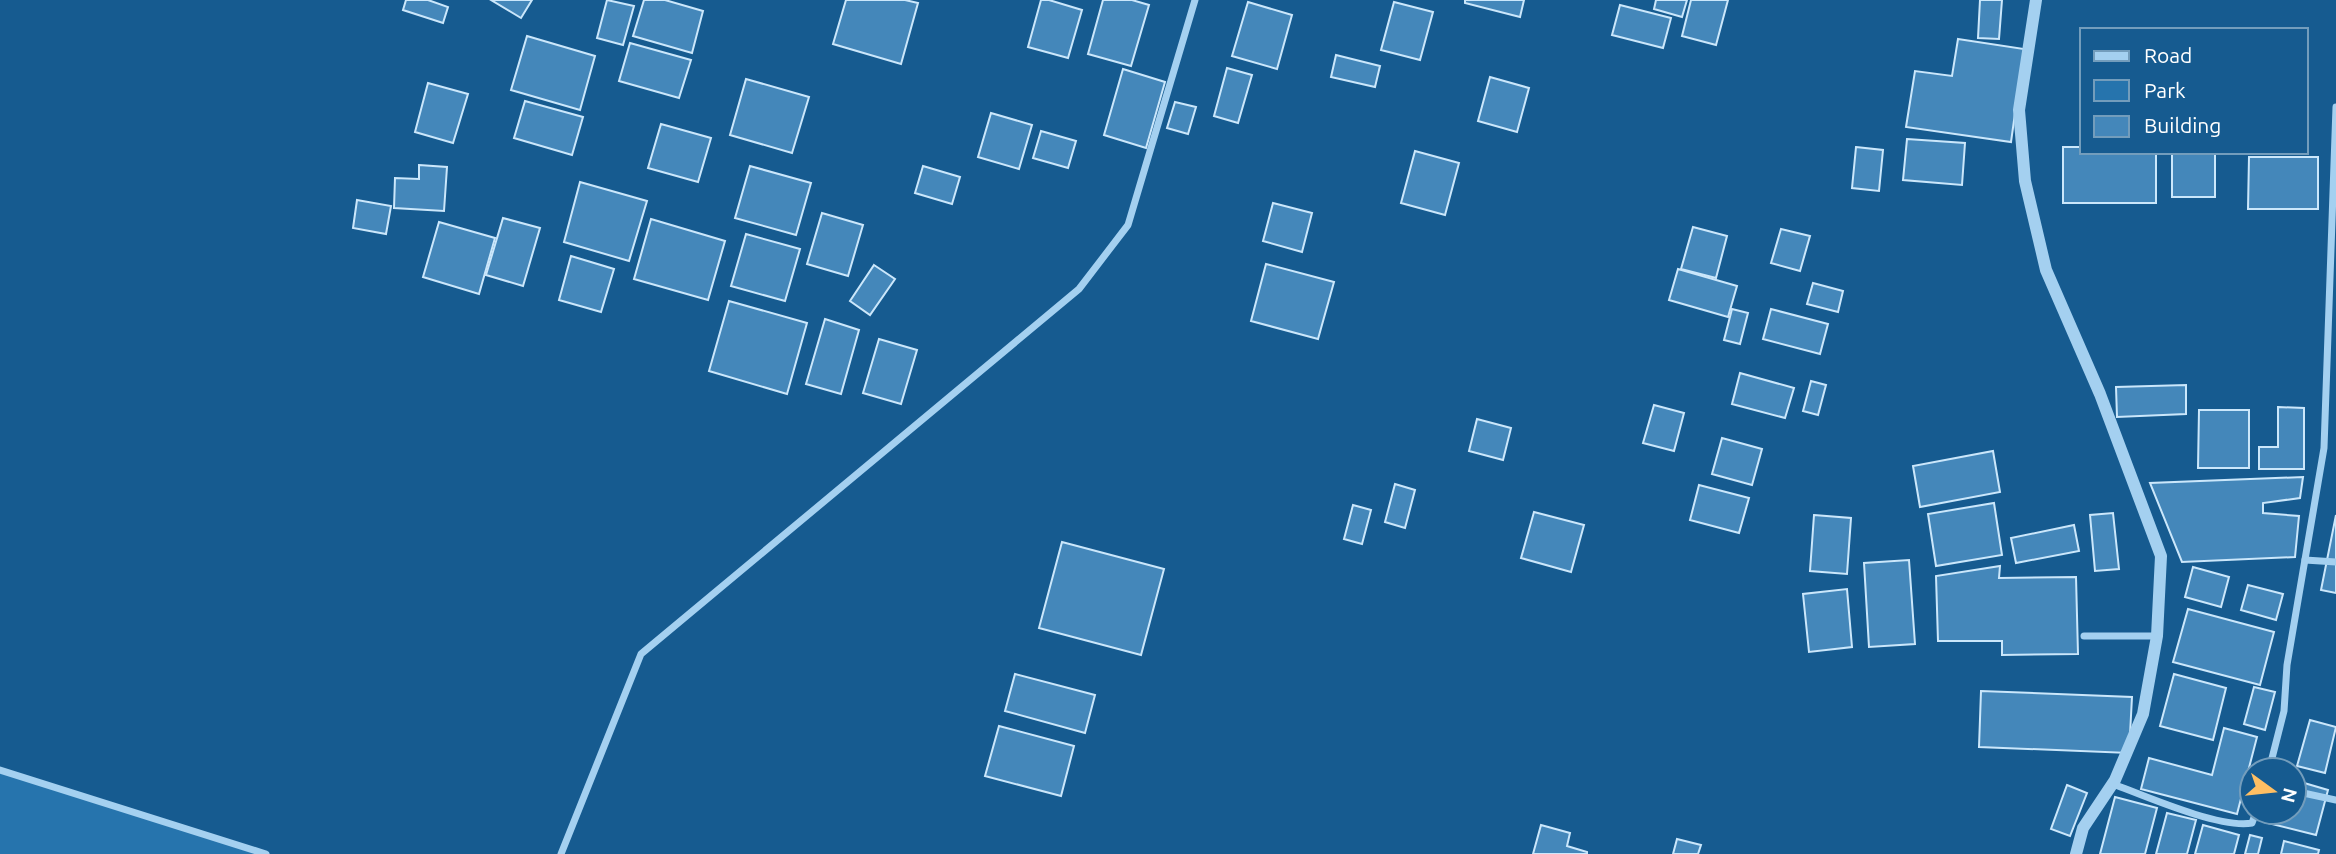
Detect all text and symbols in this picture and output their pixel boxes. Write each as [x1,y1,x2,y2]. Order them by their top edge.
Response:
legend [2080,28,2308,154]
text: Road [2144,43,2192,67]
text: Park [2144,78,2186,102]
text: Building [2144,113,2221,137]
north arrow [2238,756,2308,826]
text: N [2277,786,2302,805]

